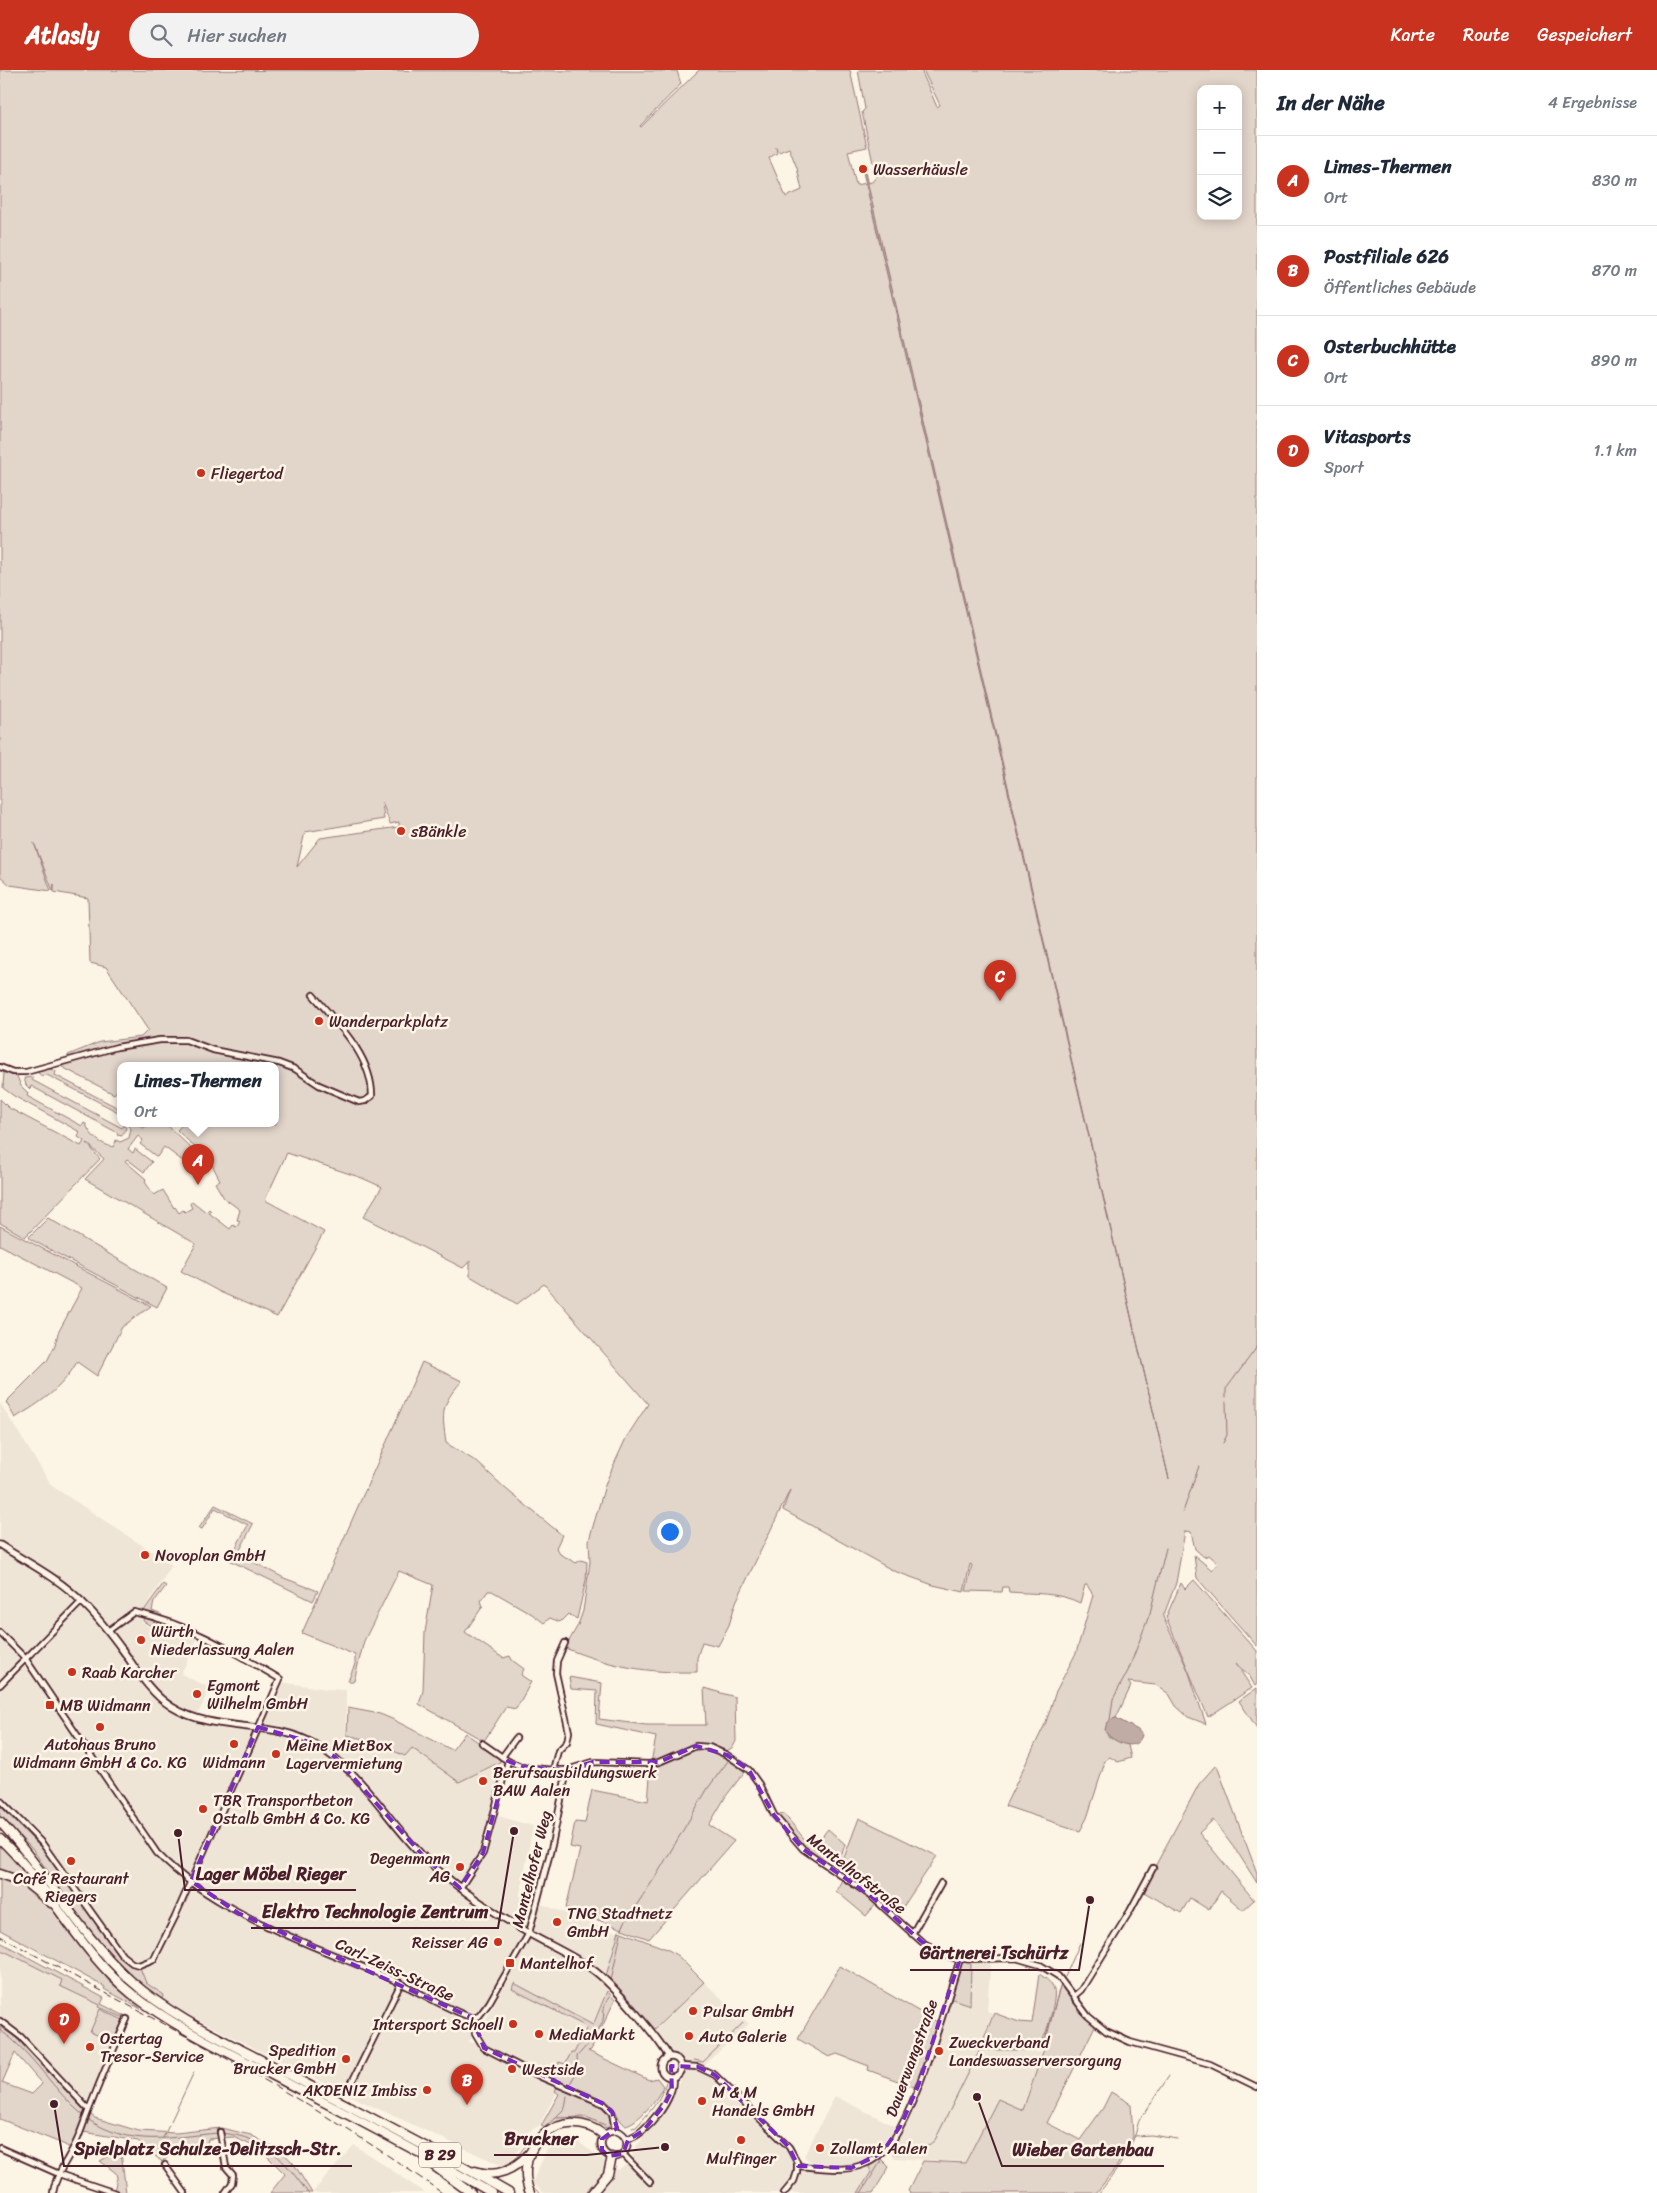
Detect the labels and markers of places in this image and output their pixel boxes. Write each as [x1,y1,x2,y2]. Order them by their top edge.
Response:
place label: Wasserhäusle [873,155,968,184]
marker: Wasserhäusle [857,163,869,175]
place label: Fliegertod [211,459,284,488]
marker: Fliegertod [195,467,207,479]
place label: sBänkle [410,817,466,846]
marker: sBänkle [395,825,407,837]
pin: C [984,960,1016,1001]
place label: Wanderparkplatz [329,1007,448,1036]
marker: Wanderparkplatz [313,1015,325,1027]
pin: A [182,1144,214,1185]
place label: Novoplan GmbH [155,1541,266,1570]
marker: Novoplan GmbH [139,1549,151,1561]
place label: Würth Niederlassung Aalen [151,1617,295,1664]
marker: Würth Niederlassung Aalen [135,1634,147,1646]
place label: Raab Karcher [82,1658,178,1687]
marker: Raab Karcher [66,1666,78,1678]
place label: Egmont Wilhelm GmbH [207,1671,309,1718]
marker: Egmont Wilhelm GmbH [191,1688,203,1700]
place label: MB Widmann [60,1691,151,1720]
marker: MB Widmann [44,1699,56,1711]
marker: Autohaus Bruno Widmann GmbH & Co. KG [94,1721,106,1733]
place label: Autohaus Bruno Widmann GmbH & Co. KG [13,1730,187,1777]
place label: Meine MietBox Lagervermietung [286,1731,403,1778]
marker: Widmann [228,1738,240,1750]
place label: Widmann [203,1748,266,1777]
marker: Meine MietBox Lagervermietung [270,1748,282,1760]
place label: Berufsausbildungswerk BAW Aalen [493,1758,657,1805]
marker: Berufsausbildungswerk BAW Aalen [477,1775,489,1787]
place label: TBR Transportbeton Ostalb GmbH & Co. KG [213,1786,370,1833]
marker: TBR Transportbeton Ostalb GmbH & Co. KG [197,1803,209,1815]
place label: Degenmann AG [370,1844,450,1891]
marker: Café Restaurant Riegers [65,1855,77,1867]
callout: Lager Möbel Rieger [185,1857,356,1890]
marker: Degenmann AG [454,1861,466,1873]
place label: Café Restaurant Riegers [13,1864,129,1911]
callout: Elektro Technologie Zentrum [251,1895,498,1928]
place label: TNG Stadtnetz GmbH [567,1899,673,1946]
marker: TNG Stadtnetz GmbH [551,1916,563,1928]
place label: Reisser AG [412,1928,488,1957]
marker: Reisser AG [492,1936,504,1948]
callout: Gärtnerei Tschürtz [910,1937,1079,1970]
place label: Mantelhof [520,1949,595,1978]
marker: Mantelhof [504,1957,516,1969]
place label: Pulsar GmbH [703,1997,795,2026]
pin: D [48,2003,80,2044]
marker: Pulsar GmbH [687,2005,699,2017]
place label: Intersport Schoell [372,2010,503,2039]
marker: Intersport Schoell [507,2018,519,2030]
place label: MediaMarkt [549,2020,635,2049]
place label: Auto Galerie [698,2022,787,2051]
place label: Ostertag Tresor-Service [100,2024,204,2071]
marker: MediaMarkt [533,2028,545,2040]
place label: Zweckverband Landeswasserversorgung [949,2028,1121,2075]
marker: Auto Galerie [683,2030,695,2042]
place label: Spedition Brucker GmbH [233,2036,337,2083]
marker: Ostertag Tresor-Service [84,2041,96,2053]
marker: Zweckverband Landeswasserversorgung [933,2045,945,2057]
marker: Spedition Brucker GmbH [340,2053,352,2065]
place label: Westside [522,2055,584,2084]
marker: Westside [506,2063,518,2075]
pin: B [451,2064,483,2105]
place label: AKDENIZ Imbiss [302,2076,418,2105]
place label: M & M Handels GmbH [712,2078,816,2125]
marker: AKDENIZ Imbiss [421,2084,433,2096]
marker: M & M Handels GmbH [696,2095,708,2107]
callout: Bruckner [494,2122,587,2155]
callout: Spielplatz Schulze-Delitzsch-Str. [64,2133,352,2166]
callout: Wieber Gartenbau [1002,2133,1164,2166]
marker: Mulfinger [735,2134,747,2146]
place label: Zollamt Aalen [830,2134,928,2163]
marker: Zollamt Aalen [814,2142,826,2154]
place label: Mulfinger [706,2144,777,2173]

